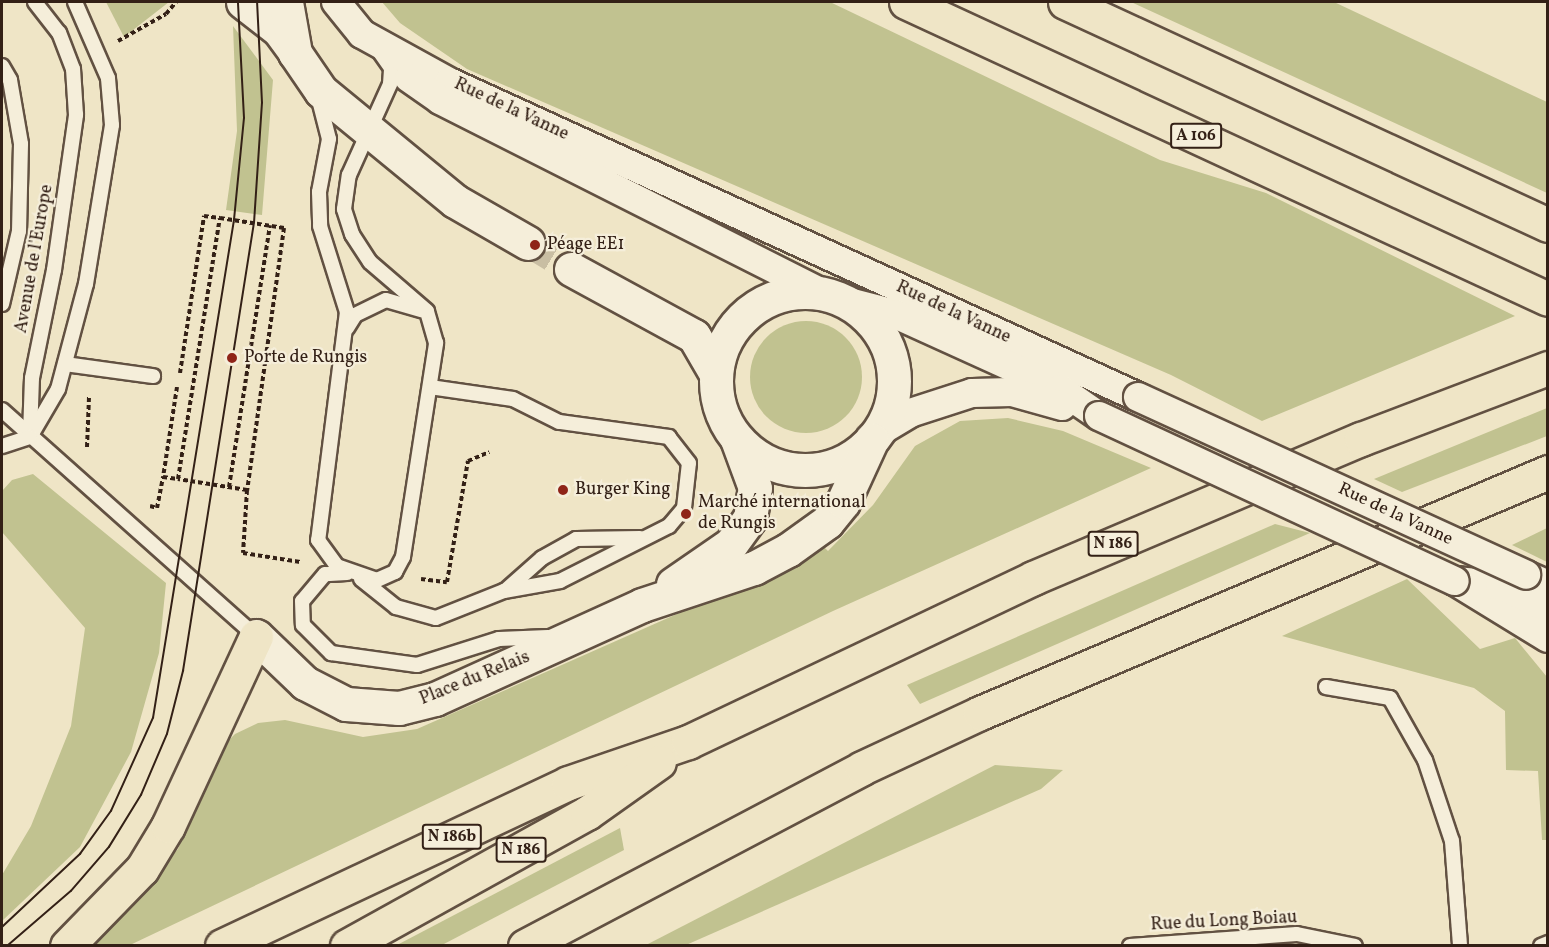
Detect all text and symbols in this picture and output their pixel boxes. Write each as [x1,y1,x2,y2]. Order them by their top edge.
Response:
street label: Rue de la Vanne [450,74,572,146]
road number: A 106 [1169,123,1223,149]
street label: Avenue de l'Europe [11,183,59,335]
place label: Péage EE1 [547,234,625,256]
marker: Péage EE1 [528,238,542,252]
street label: Rue de la Vanne [892,277,1014,349]
place label: Porte de Rungis [244,347,367,369]
marker: Porte de Rungis [225,351,239,365]
place label: Burger King [575,479,670,501]
street label: Rue de la Vanne [1334,479,1456,551]
marker: Burger King [556,483,570,497]
place label: Marché international de Rungis [698,493,866,536]
marker: Marché international de Rungis [679,507,693,521]
road number: N 186 [1088,531,1138,557]
street label: Place du Relais [417,647,533,711]
road number: N 186b [420,824,484,850]
road number: N 186 [496,837,546,863]
street label: Rue du Long Boiau [1150,907,1298,937]

